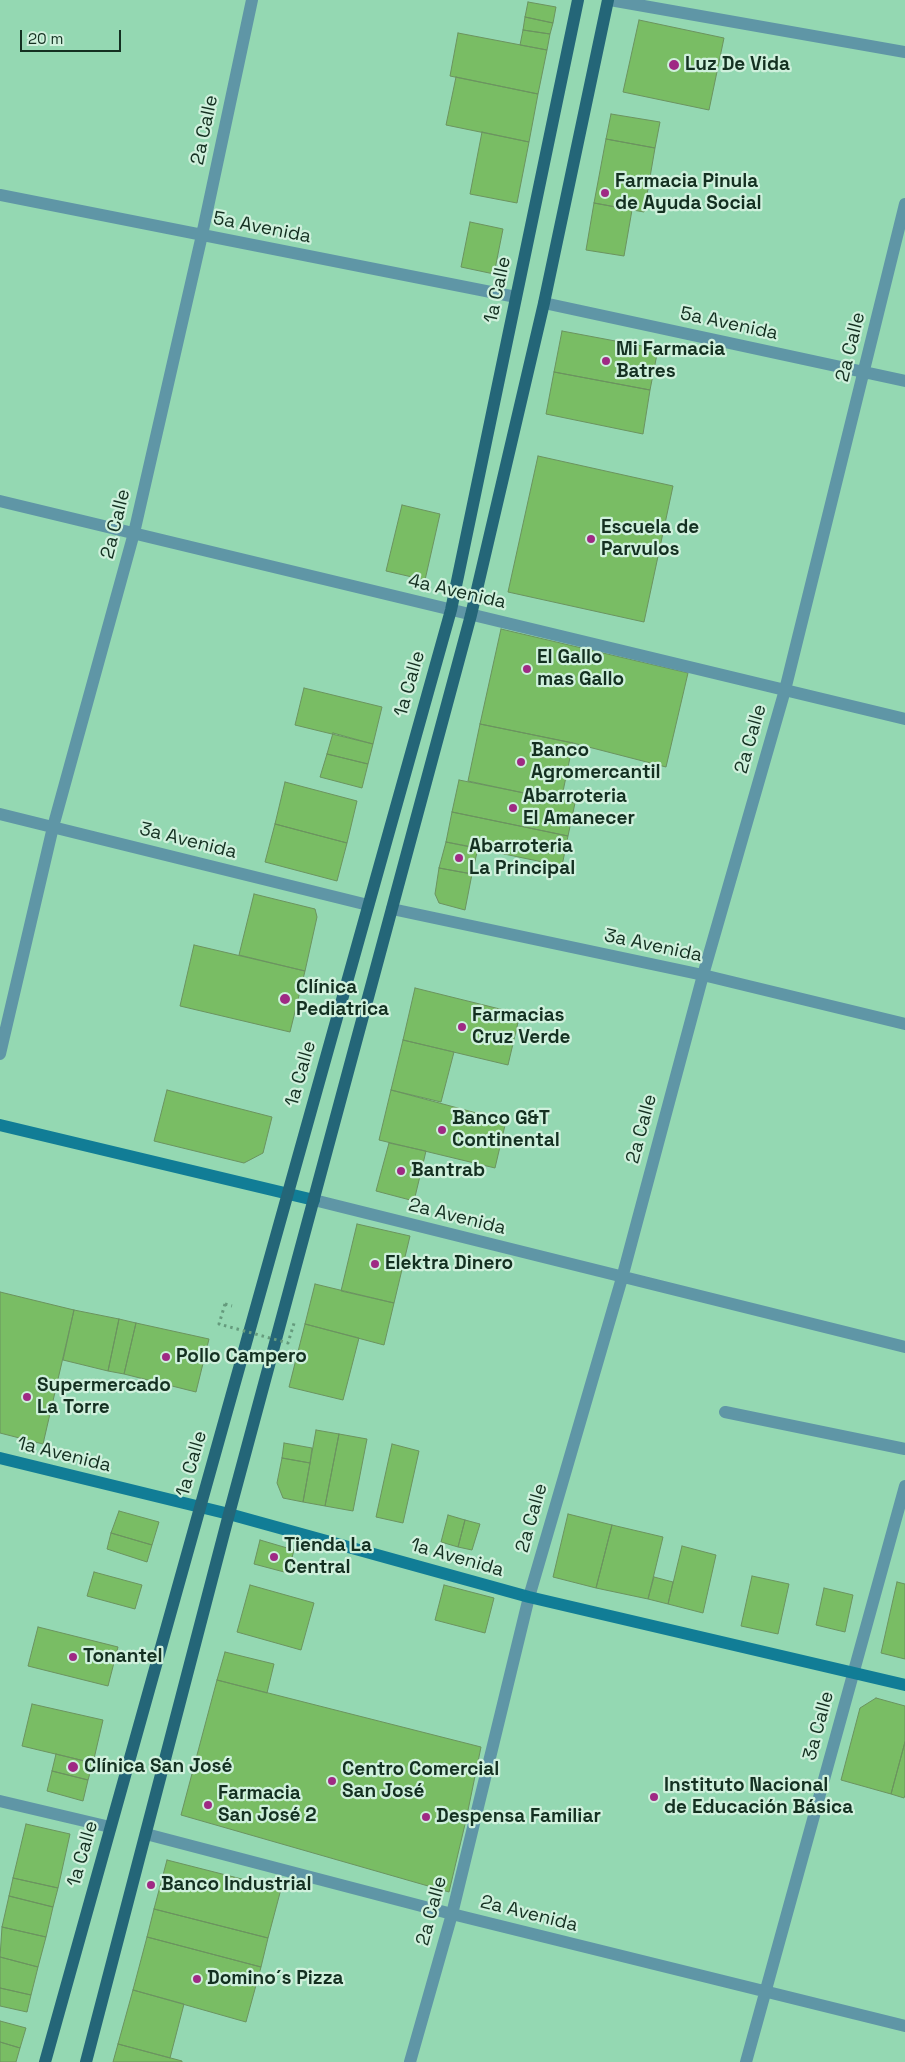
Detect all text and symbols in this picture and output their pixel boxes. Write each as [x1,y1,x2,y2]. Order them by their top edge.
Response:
scale bar [22,20,124,52]
text: 20 m [28,29,63,48]
place label: Luz De Vida [685,54,790,76]
marker: Luz De Vida [667,58,681,72]
street label: 2a Calle [186,93,224,167]
place label: Farmacia Pinula de Ayuda Social [615,171,762,215]
marker: Farmacia Pinula de Ayuda Social [599,187,611,199]
street label: 5a Avenida [211,207,313,249]
street label: 1a Calle [480,255,516,325]
street label: 5a Avenida [678,303,780,345]
street label: 2a Calle [831,310,871,384]
place label: Mi Farmacia Batres [616,339,725,383]
marker: Mi Farmacia Batres [600,355,612,367]
street label: 2a Calle [96,487,136,561]
place label: Escuela de Parvulos [601,517,699,561]
marker: Escuela de Parvulos [585,533,597,545]
street label: 4a Avenida [406,570,508,614]
place label: El Gallo mas Gallo [537,647,624,691]
street label: 1a Calle [390,648,430,720]
marker: El Gallo mas Gallo [521,663,533,675]
street label: 2a Calle [730,702,772,776]
place label: Banco Agromercantil [531,740,661,784]
marker: Banco Agromercantil [515,756,527,768]
place label: Abarroteria El Amanecer [523,786,635,830]
marker: Abarroteria El Amanecer [507,802,519,814]
street label: 3a Avenida [137,818,239,864]
place label: Abarroteria La Principal [469,836,575,880]
marker: Abarroteria La Principal [453,852,465,864]
street label: 3a Avenida [602,925,704,967]
place label: Clínica Pediatrica [296,977,389,1021]
marker: Clínica Pediatrica [278,992,292,1006]
place label: Farmacias Cruz Verde [472,1005,571,1049]
marker: Farmacias Cruz Verde [456,1021,468,1033]
street label: 1a Calle [281,1038,321,1110]
street label: 2a Calle [622,1092,662,1166]
place label: Banco G&T Continental [452,1108,560,1152]
marker: Banco G&T Continental [436,1124,448,1136]
place label: Bantrab [411,1160,485,1182]
marker: Bantrab [395,1165,407,1177]
street label: 2a Avenida [406,1194,508,1240]
place label: Elektra Dinero [385,1253,513,1275]
marker: Elektra Dinero [369,1258,381,1270]
place label: Pollo Campero [176,1346,307,1368]
marker: Pollo Campero [160,1351,172,1363]
place label: Supermercado La Torre [37,1375,171,1419]
marker: Supermercado La Torre [21,1391,33,1403]
street label: 1a Calle [172,1428,212,1500]
street label: 1a Avenida [15,1432,113,1478]
street label: 2a Calle [511,1481,553,1555]
street label: 1a Avenida [408,1534,506,1582]
place label: Tienda La Central [284,1535,372,1579]
marker: Tienda La Central [268,1551,280,1563]
place label: Tonantel [83,1646,162,1668]
marker: Tonantel [67,1651,79,1663]
street label: 3a Calle [799,1689,839,1763]
place label: Clínica San José [84,1756,232,1778]
place label: Centro Comercial San José [342,1759,499,1803]
marker: Clínica San José [66,1760,80,1774]
marker: Centro Comercial San José [326,1775,338,1787]
place label: Instituto Nacional de Educación Básica [664,1775,853,1819]
place label: Farmacia San José 2 [218,1783,317,1827]
marker: Instituto Nacional de Educación Básica [648,1791,660,1803]
marker: Farmacia San José 2 [202,1799,214,1811]
place label: Despensa Familiar [436,1806,601,1828]
marker: Despensa Familiar [420,1811,432,1823]
street label: 1a Calle [63,1818,103,1890]
place label: Banco Industrial [161,1874,311,1896]
street label: 2a Calle [412,1874,452,1948]
marker: Banco Industrial [145,1879,157,1891]
street label: 2a Avenida [478,1891,580,1937]
place label: Domino´s Pizza [207,1968,343,1990]
marker: Domino´s Pizza [191,1973,203,1985]

